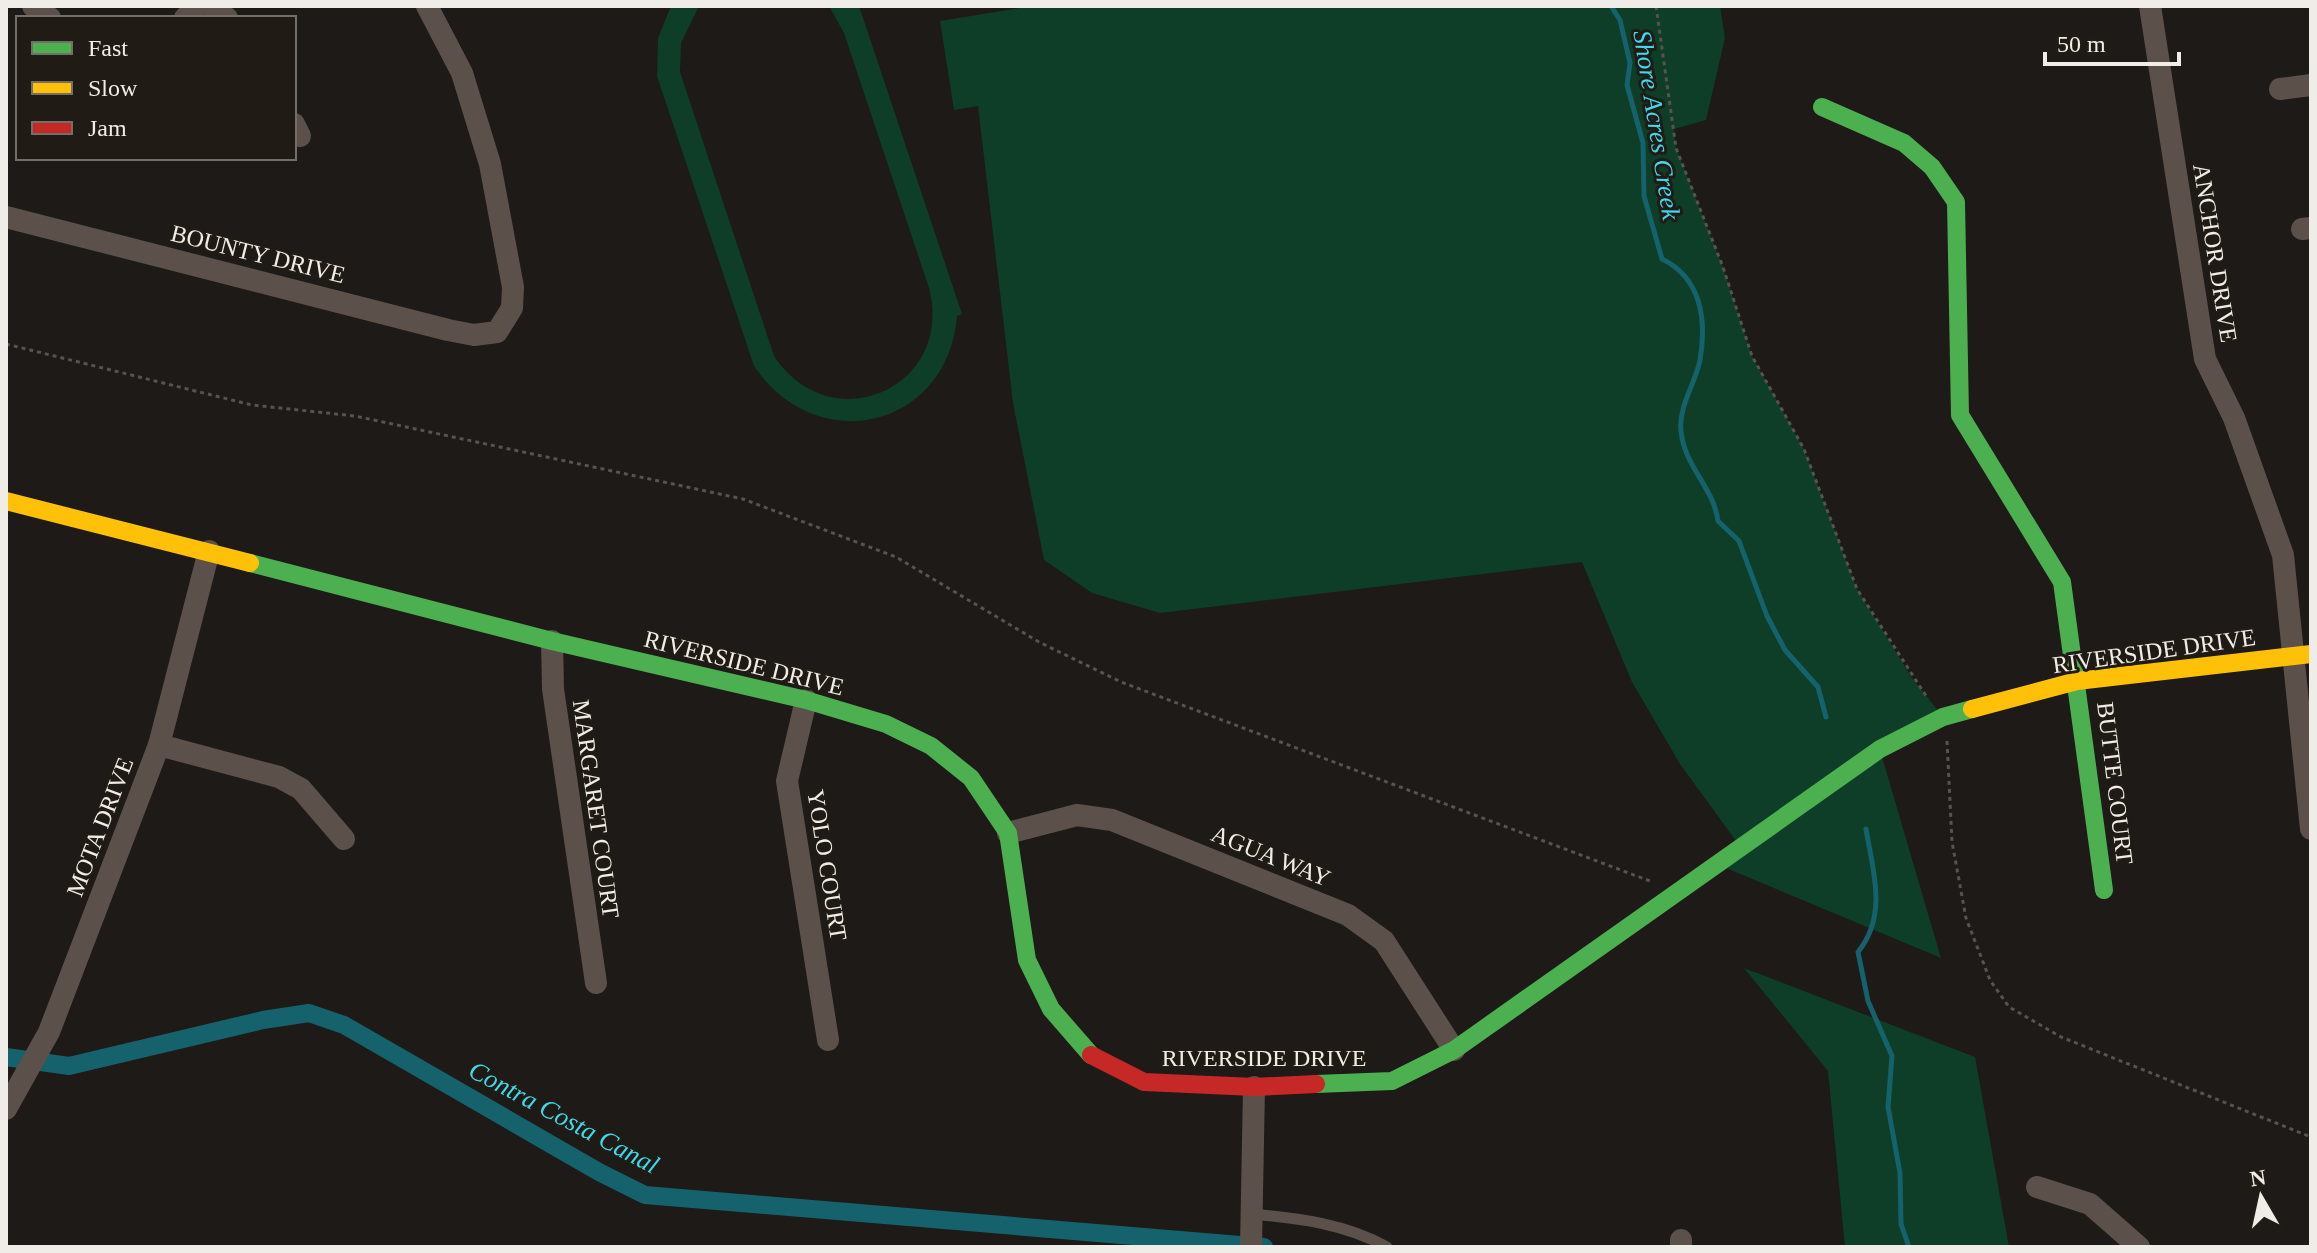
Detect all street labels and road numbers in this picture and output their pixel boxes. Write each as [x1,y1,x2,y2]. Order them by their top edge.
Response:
street label: ANCHOR DRIVE [2188,162,2242,344]
street label: BOUNTY DRIVE [168,220,348,288]
street label: RIVERSIDE DRIVE [2051,624,2257,678]
street label: RIVERSIDE DRIVE [642,626,846,700]
street label: MARGARET COURT [568,698,624,920]
street label: BUTTE COURT [2092,700,2138,866]
street label: MOTA DRIVE [62,754,138,900]
street label: YOLO COURT [802,788,852,943]
street label: AGUA WAY [1208,820,1334,892]
street label: RIVERSIDE DRIVE [1162,1045,1366,1071]

